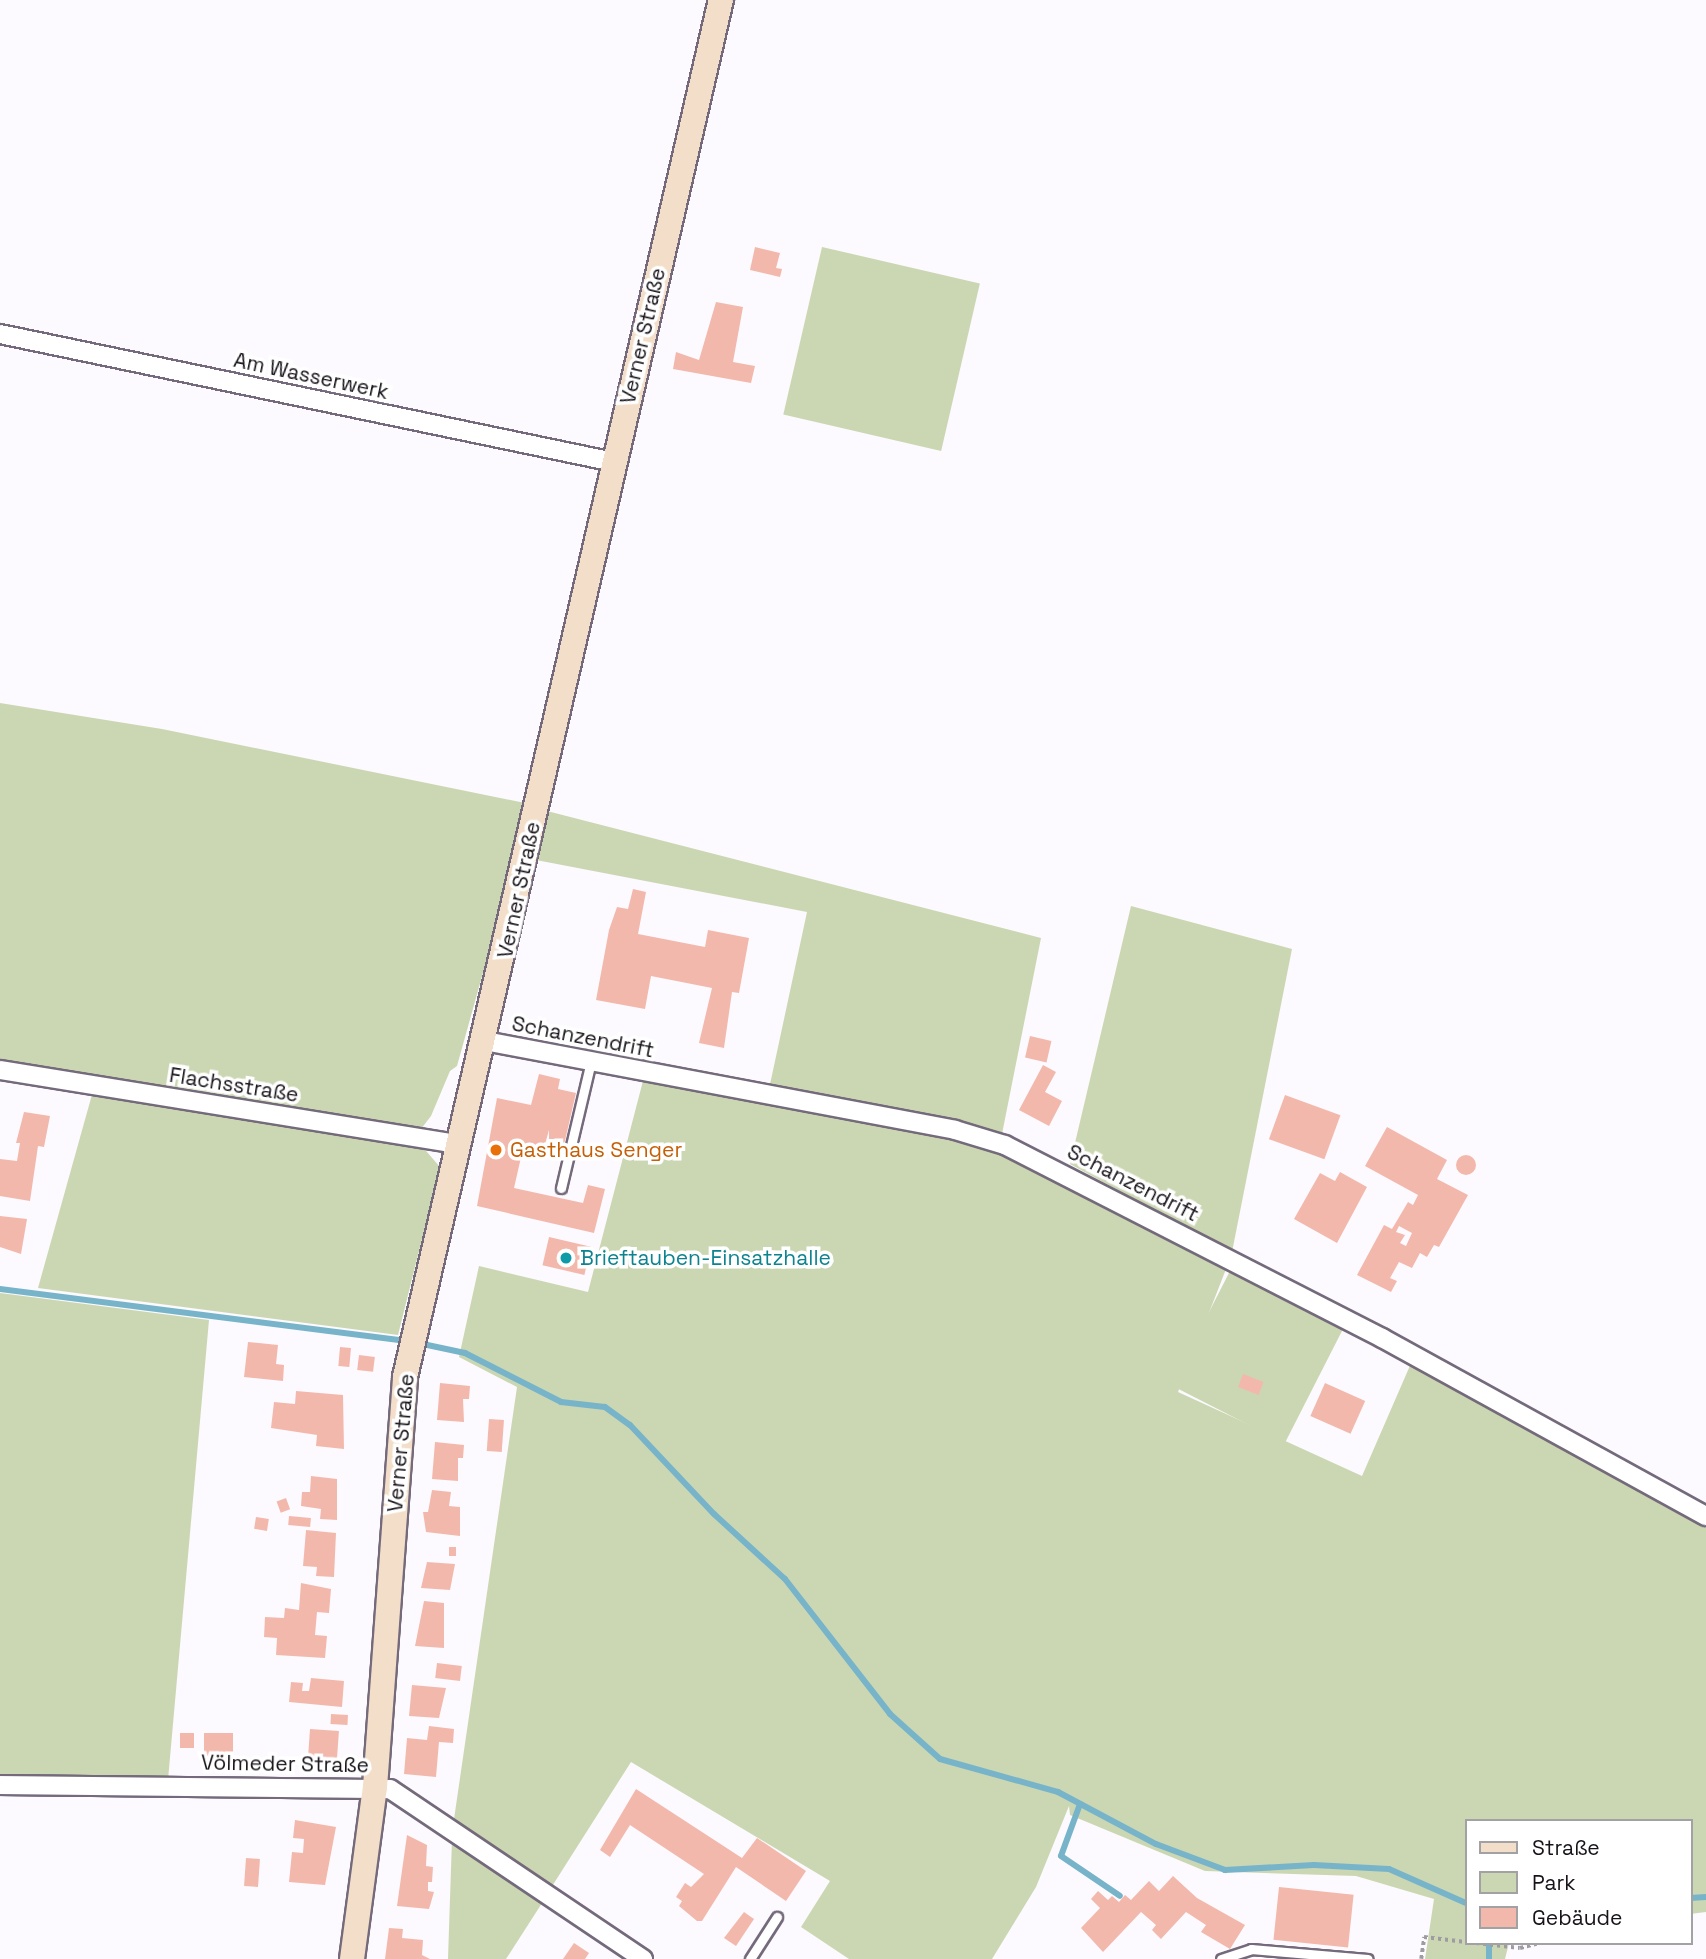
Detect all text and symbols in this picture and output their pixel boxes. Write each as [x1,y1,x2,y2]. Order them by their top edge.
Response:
street label: Verner Straße [615,265,671,407]
street label: Am Wasserwerk [231,347,391,405]
street label: Verner Straße [492,819,546,961]
street label: Schanzendrift [510,1011,656,1063]
street label: Flachsstraße [168,1062,300,1108]
place label: Gasthaus Senger [510,1137,682,1163]
street label: Schanzendrift [1063,1139,1203,1227]
marker: Gasthaus Senger [488,1142,504,1158]
place label: Brieftauben-Einsatzhalle [580,1245,831,1271]
marker: Brieftauben-Einsatzhalle [558,1250,574,1266]
street label: Verner Straße [382,1373,420,1513]
street label: Völmeder Straße [201,1750,369,1778]
legend [1464,1819,1692,1945]
text: Straße [1532,1834,1600,1861]
text: Park [1532,1869,1576,1896]
text: Gebäude [1532,1904,1622,1931]

